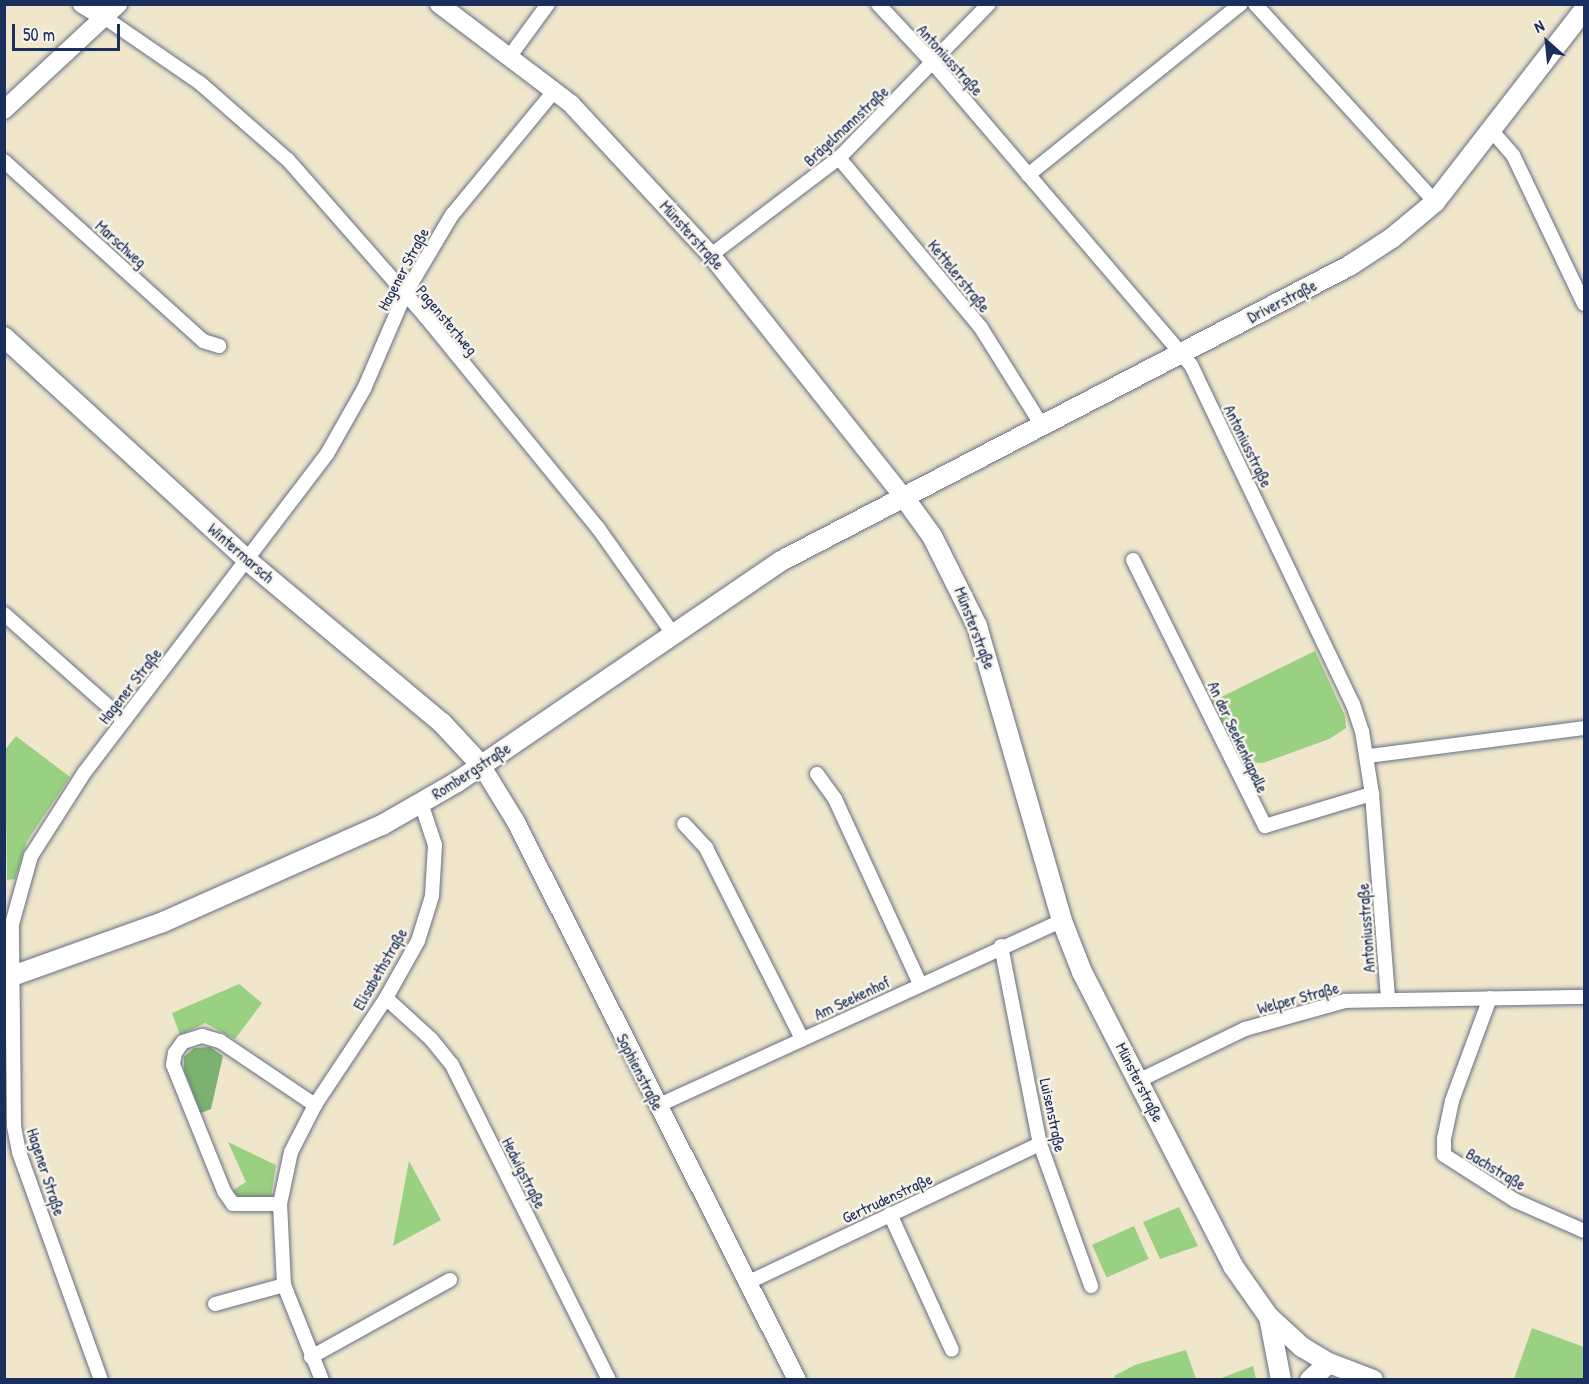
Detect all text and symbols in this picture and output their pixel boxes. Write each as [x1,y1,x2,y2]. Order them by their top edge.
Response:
scale bar [15,12,123,50]
north arrow [1517,12,1577,72]
text: N [1530,14,1548,38]
street label: Antoniusstraße [913,20,987,100]
text: 50 m [23,22,55,47]
street label: Brägelmannstraße [800,82,892,170]
street label: Münsterstraße [656,197,728,273]
street label: Marschweg [92,216,150,272]
street label: Hagener Straße [373,224,433,314]
street label: Kettelerstraße [924,236,994,316]
street label: Driverstraße [1244,275,1320,327]
street label: Pagenstertweg [412,281,482,359]
street label: Antoniusstraße [1220,402,1276,490]
street label: Wintermarsch [204,519,278,587]
street label: Münsterstraße [951,584,999,672]
street label: Hagener Straße [94,644,166,728]
street label: An der Seekenkapelle [1204,678,1272,796]
street label: Rombergstraße [428,739,514,803]
street label: Antoniusstraße [1353,883,1379,973]
street label: Elisabethstraße [349,925,411,1013]
street label: Am Seekenhof [811,972,893,1024]
street label: Welper Straße [1255,978,1341,1018]
street label: Sophienstraße [612,1030,668,1114]
street label: Münsterstraße [1112,1039,1168,1125]
street label: Luisenstraße [1036,1077,1070,1153]
street label: Hagener Straße [23,1126,69,1218]
street label: Hedwigstraße [498,1134,550,1212]
street label: Bachstraße [1463,1144,1529,1194]
street label: Gertrudenstraße [839,1169,935,1227]

